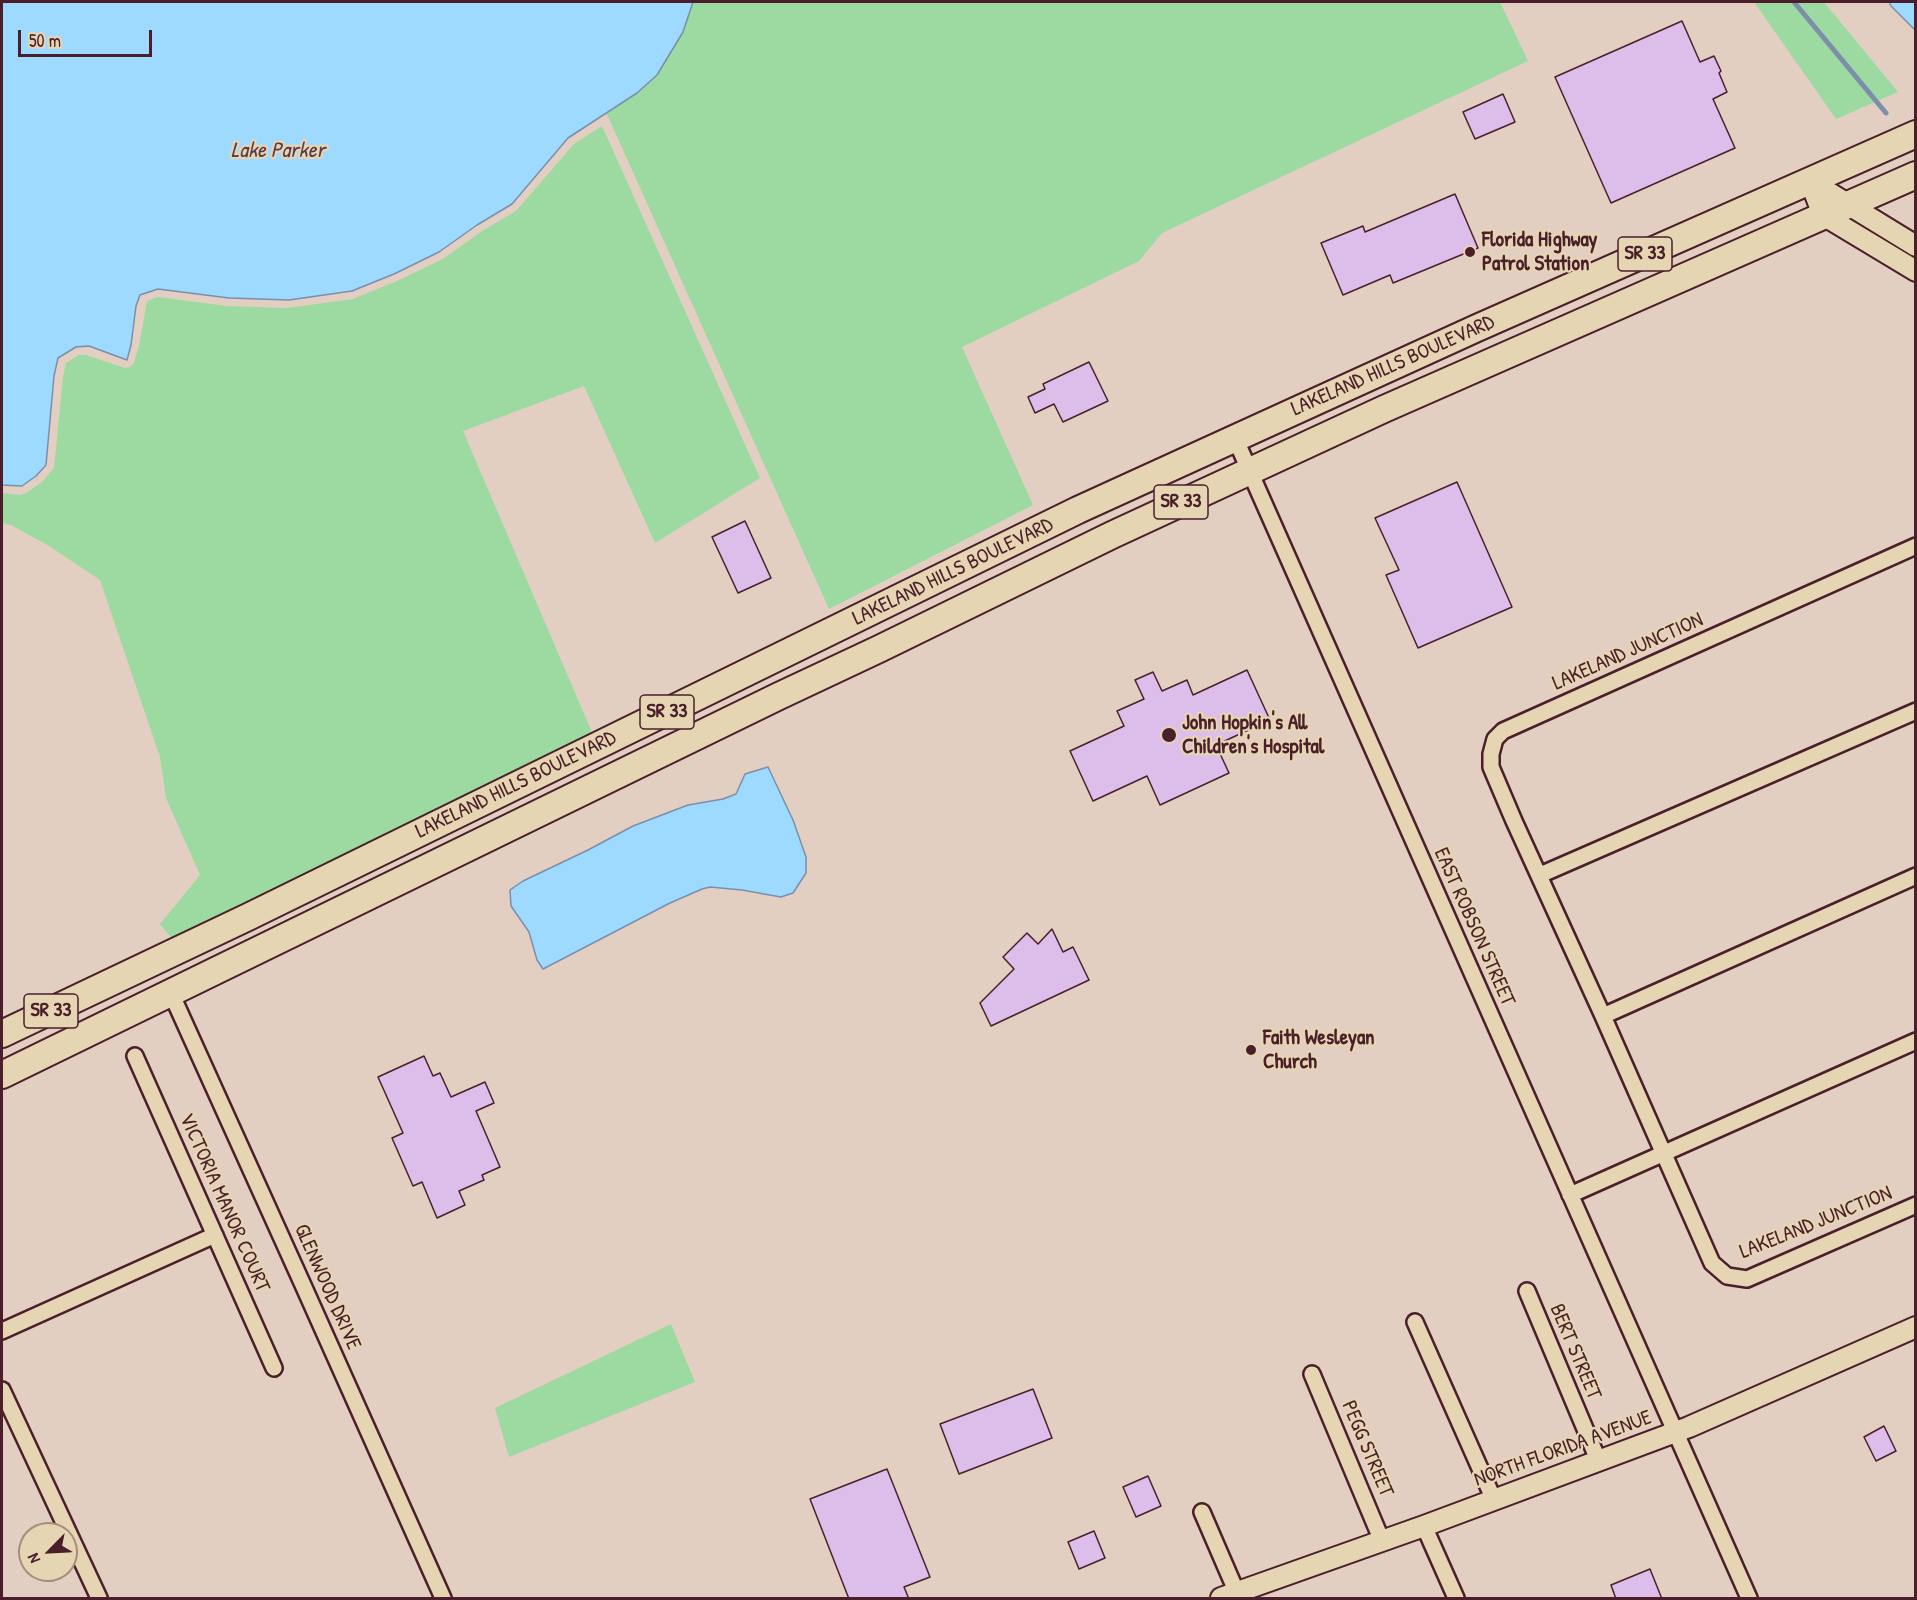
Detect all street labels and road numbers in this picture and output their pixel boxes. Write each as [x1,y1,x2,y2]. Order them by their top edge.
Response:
road number: SR 33 [1618,237,1672,271]
street label: LAKELAND HILLS BOULEVARD [1288,310,1498,422]
road number: SR 33 [1154,485,1208,519]
street label: LAKELAND HILLS BOULEVARD [849,513,1057,631]
street label: LAKELAND JUNCTION [1549,608,1707,696]
road number: SR 33 [640,695,694,729]
street label: LAKELAND HILLS BOULEVARD [412,726,620,844]
street label: EAST ROBSON STREET [1428,844,1520,1010]
road number: SR 33 [24,994,78,1028]
street label: VICTORIA MANOR COURT [173,1110,275,1296]
street label: LAKELAND JUNCTION [1736,1181,1896,1265]
street label: GLENWOOD DRIVE [288,1220,366,1354]
street label: BERT STREET [1544,1300,1606,1404]
street label: PEGG STREET [1336,1397,1398,1501]
street label: NORTH FLORIDA AVENUE [1471,1405,1655,1493]

